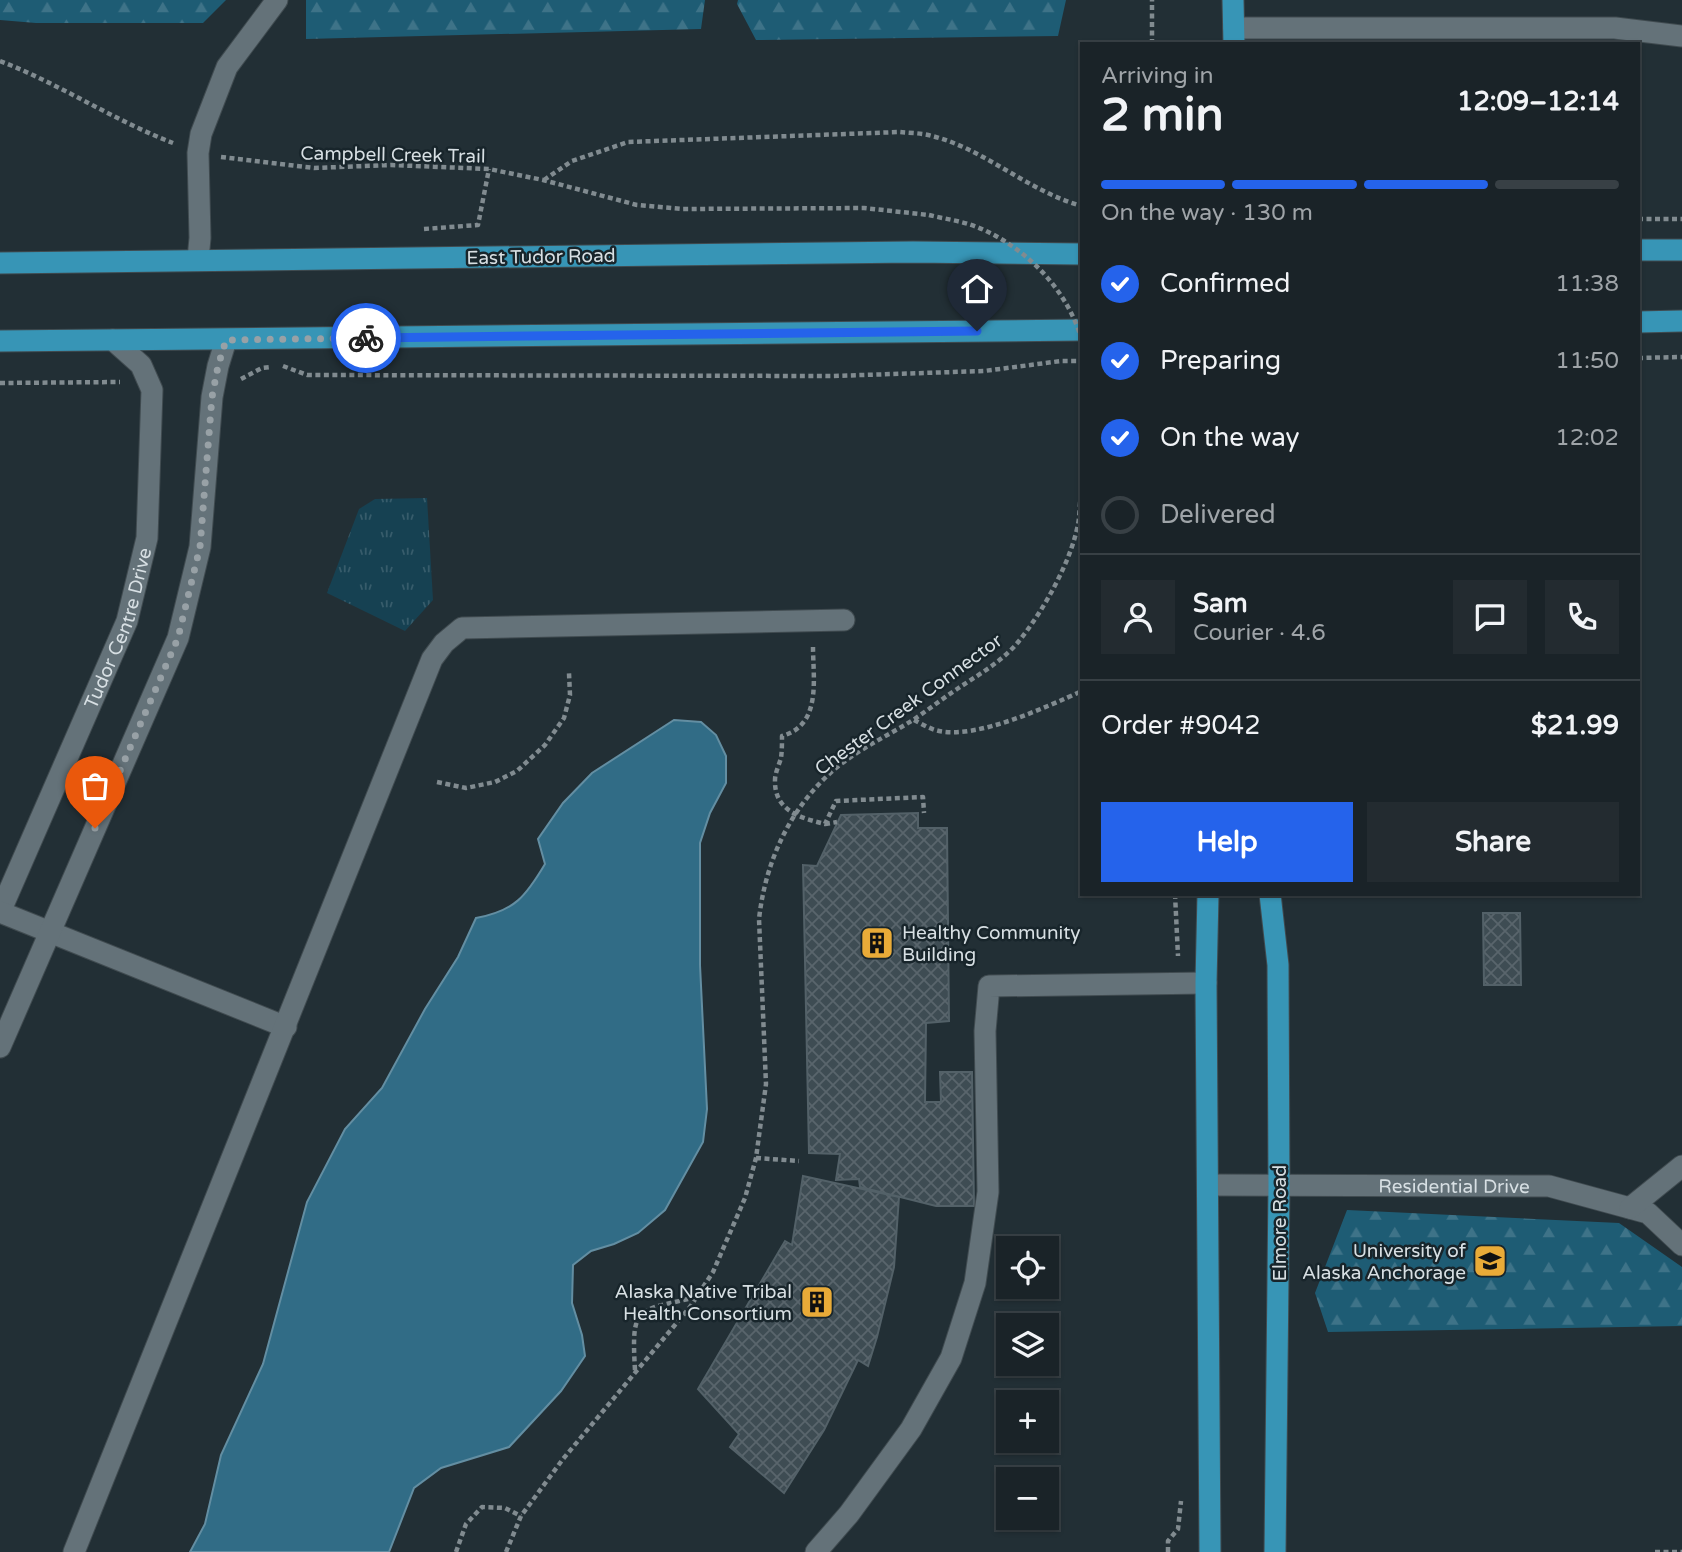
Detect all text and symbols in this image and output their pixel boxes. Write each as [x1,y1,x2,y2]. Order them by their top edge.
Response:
text: Arriving in [1101,62,1214,90]
text: 12:09–12:14 [1457,86,1619,117]
text: 2 min [1101,88,1224,143]
street label: Campbell Creek Trail [300,142,486,168]
text: On the way · 130 m [1101,199,1313,227]
street label: East Tudor Road [466,245,616,269]
pin [947,259,1007,331]
icon: check [1101,265,1139,303]
text: Confirmed [1160,268,1290,299]
icon: home [958,270,996,308]
text: 11:38 [1555,270,1619,298]
courier [331,303,401,373]
icon: bike [347,319,385,357]
icon: check [1101,342,1139,380]
text: Preparing [1160,345,1281,376]
text: 11:50 [1555,347,1619,375]
icon: check [1101,419,1139,457]
text: On the way [1160,422,1300,453]
text: 12:02 [1555,424,1619,452]
text: Delivered [1160,499,1276,530]
street label: Tudor Centre Drive [80,545,156,712]
button: person [1101,580,1175,654]
button: chat [1453,580,1527,654]
button: phone [1545,580,1619,654]
text: Sam [1193,588,1248,619]
text: Courier · 4.6 [1193,619,1326,647]
street label: Chester Creek Connector [811,629,1007,780]
text: Order #9042 [1101,710,1261,741]
text: $21.99 [1531,710,1619,741]
pin [65,756,125,828]
icon: bag [76,767,114,805]
button: Help [1101,802,1353,882]
button: Share [1367,802,1619,882]
place label: Healthy Community Building [902,922,1081,966]
building icon: Healthy Community Building [858,924,896,962]
street label: Elmore Road [1269,1165,1291,1281]
street label: Residential Drive [1378,1175,1530,1198]
map controls [996,1236,1059,1530]
button: locate [996,1236,1059,1299]
place label: University of Alaska Anchorage [1302,1240,1467,1284]
school or university icon: University of Alaska Anchorage [1471,1242,1509,1280]
place label: Alaska Native Tribal Health Consortium [614,1281,792,1325]
building icon: Alaska Native Tribal Health Consortium [798,1283,836,1321]
button: layers [996,1313,1059,1376]
button: + [996,1390,1059,1453]
button: − [996,1467,1059,1530]

